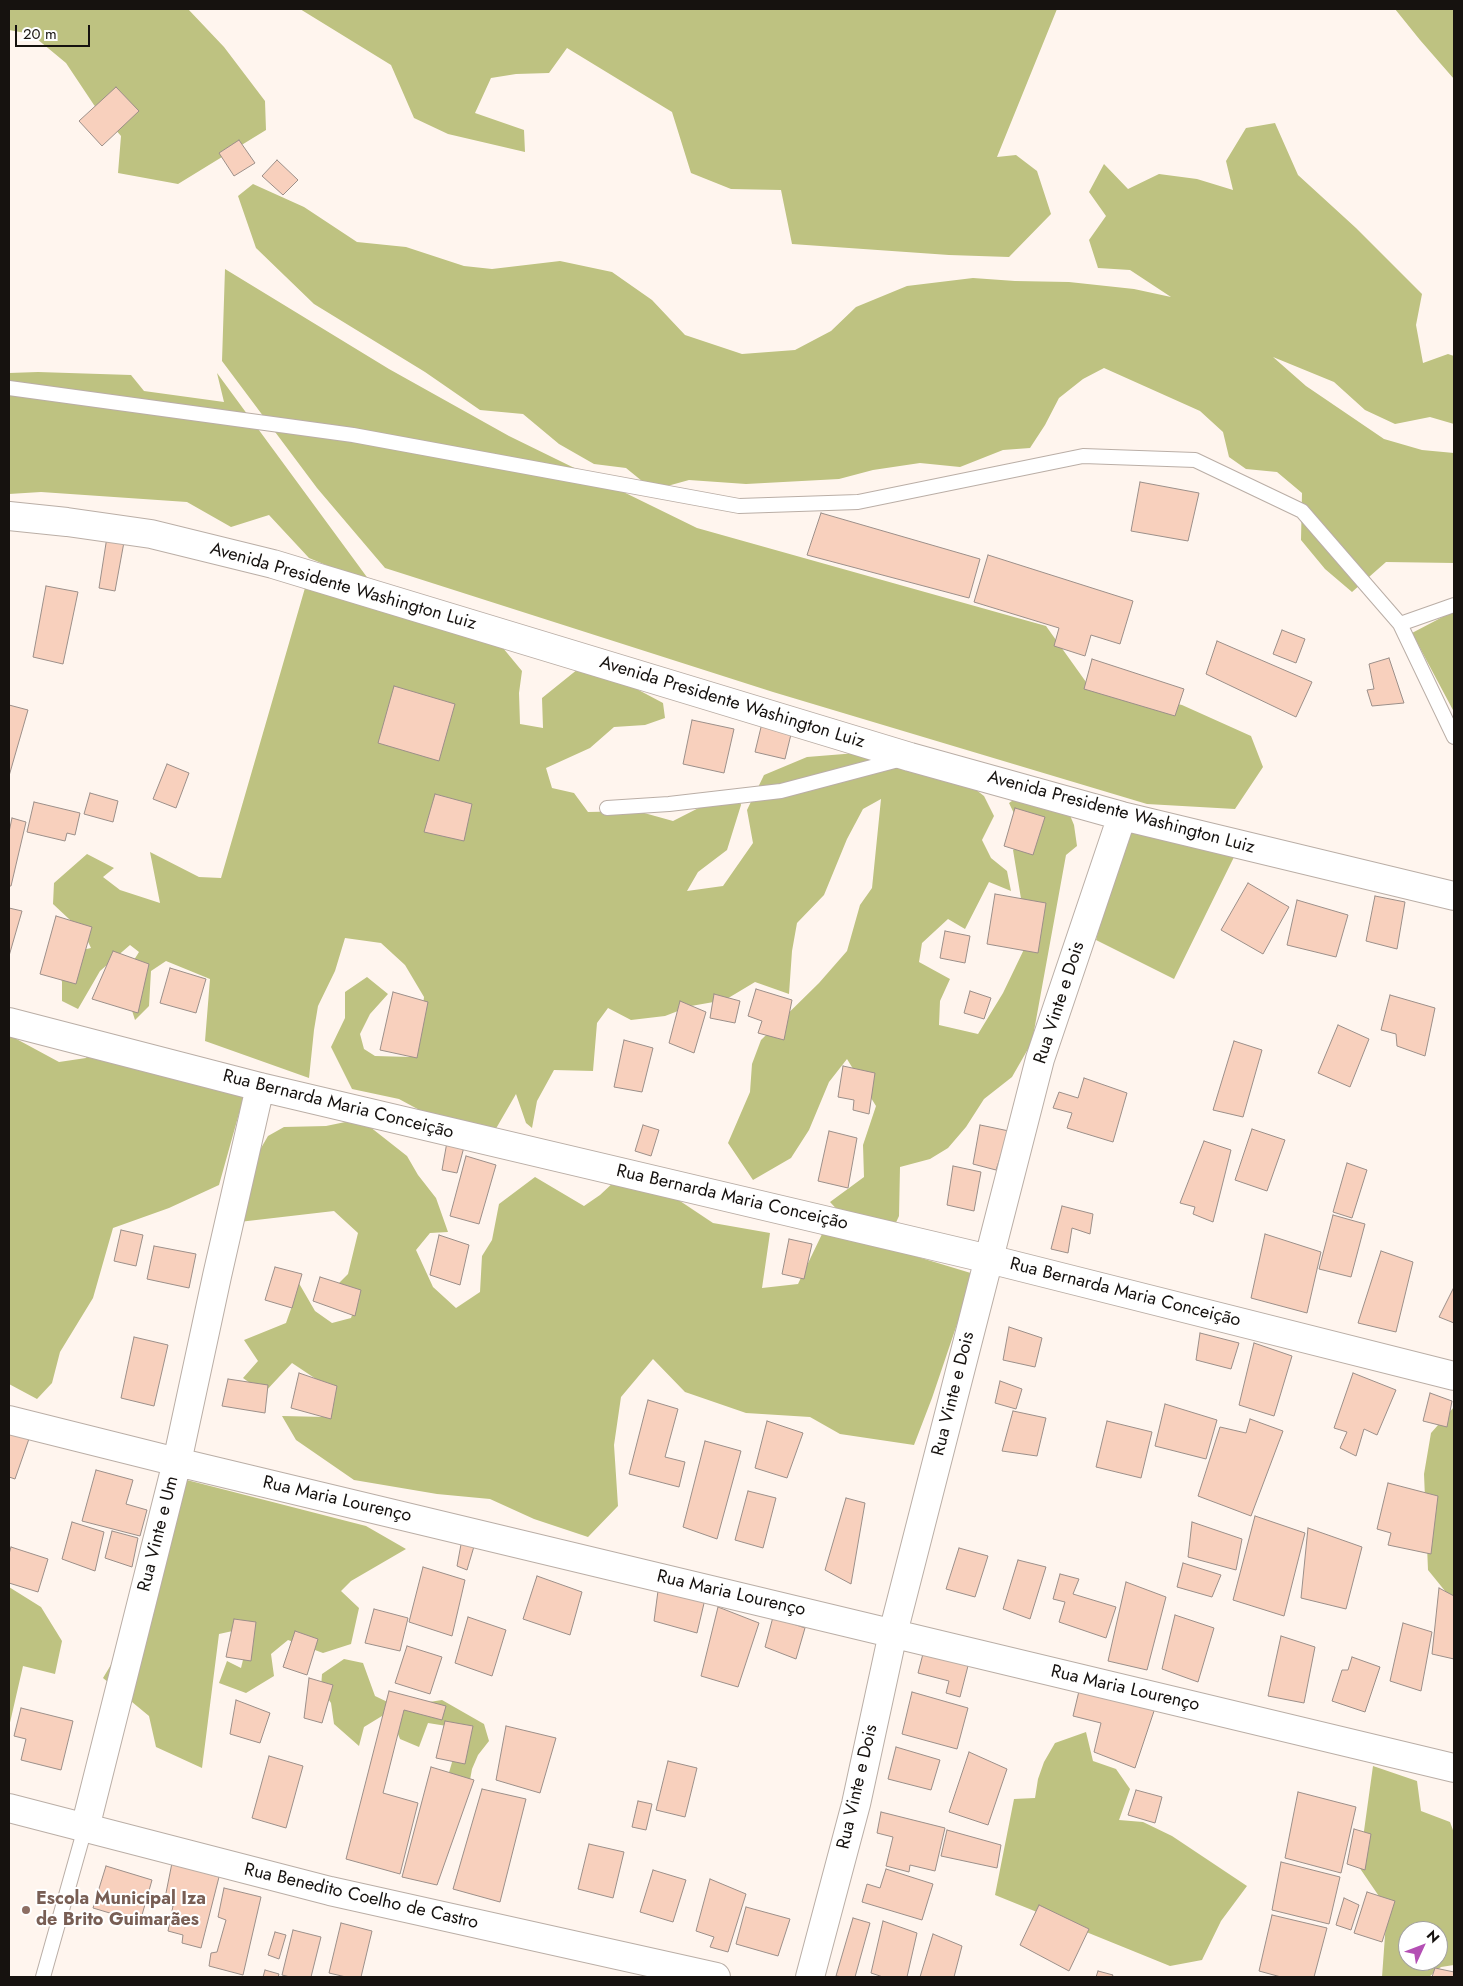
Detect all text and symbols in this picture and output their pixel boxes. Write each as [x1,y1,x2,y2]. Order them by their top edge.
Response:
scale bar [18,15,92,47]
text: 20 m [23,23,57,45]
street label: Avenida Presidente Washington Luiz [207,539,479,635]
street label: Avenida Presidente Washington Luiz [597,652,867,754]
street label: Avenida Presidente Washington Luiz [985,767,1257,859]
street label: Rua Vinte e Dois [1030,939,1090,1067]
street label: Rua Bernarda Maria Conceição [220,1066,456,1144]
street label: Rua Bernarda Maria Conceição [614,1161,850,1235]
street label: Rua Bernarda Maria Conceição [1007,1254,1243,1332]
street label: Rua Vinte e Dois [928,1330,980,1458]
street label: Rua Maria Lourenço [260,1472,414,1528]
street label: Rua Vinte e Um [134,1474,184,1594]
street label: Rua Maria Lourenço [654,1566,808,1622]
street label: Rua Maria Lourenço [1048,1661,1202,1717]
street label: Rua Vinte e Dois [833,1723,883,1851]
street label: Rua Benedito Coelho de Castro [242,1860,480,1934]
place label: Escola Municipal Iza de Brito Guimarães [36,1889,206,1932]
marker: Escola Municipal Iza de Brito Guimarães [20,1904,32,1916]
north arrow [1398,1921,1448,1971]
text: N [1422,1926,1444,1947]

